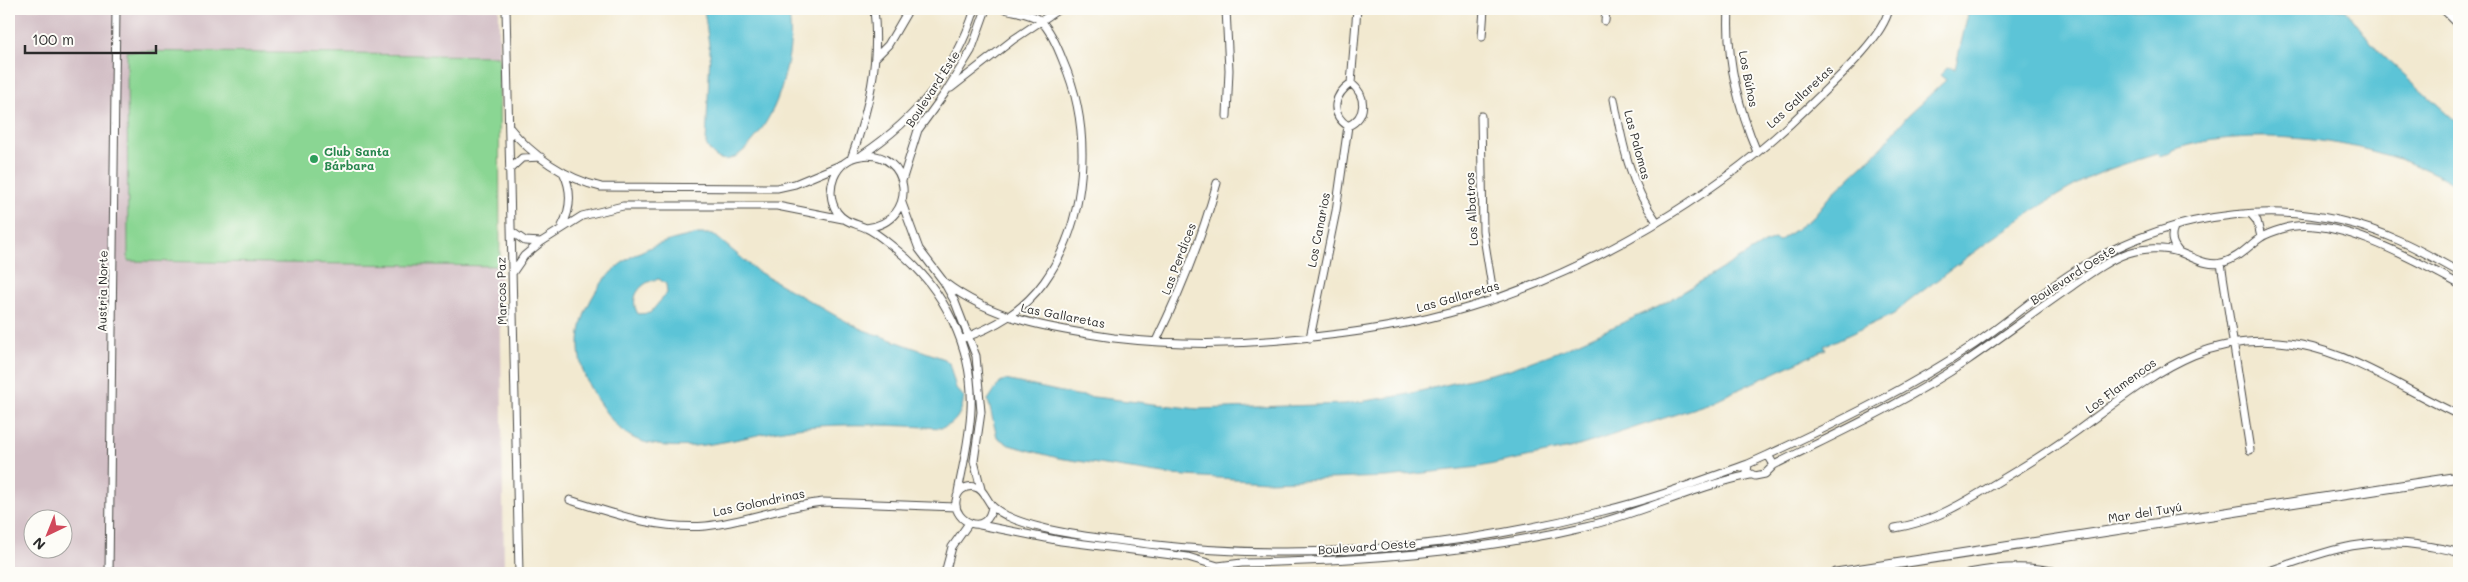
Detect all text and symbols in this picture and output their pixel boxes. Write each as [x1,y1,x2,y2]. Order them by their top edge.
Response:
scale bar [25,22,156,54]
text: 100 m [32,29,74,49]
street label: Boulevard Este [901,47,963,130]
street label: Los Búhos [1736,49,1762,108]
street label: Las Gallaretas [1763,61,1836,131]
street label: Las Palomas [1621,108,1655,181]
place label: Club Santa Bárbara [324,143,389,173]
marker: Club Santa Bárbara [308,153,320,165]
street label: Los Albatros [1461,172,1481,246]
street label: Los Canarios [1303,191,1333,269]
street label: Las Perdices [1157,220,1199,297]
street label: Boulevard Oeste [2027,241,2118,308]
street label: Austria Norte [93,250,111,332]
street label: Marcos Paz [492,256,510,325]
street label: Las Gallaretas [1414,277,1501,315]
street label: Las Gallaretas [1020,299,1107,331]
street label: Los Flamencos [2082,354,2159,416]
street label: Las Golondrinas [711,484,806,520]
street label: Mar del Tuyú [2107,498,2183,526]
north arrow [22,510,72,560]
text: N [28,533,49,554]
street label: Boulevard Oeste [1317,535,1417,557]

